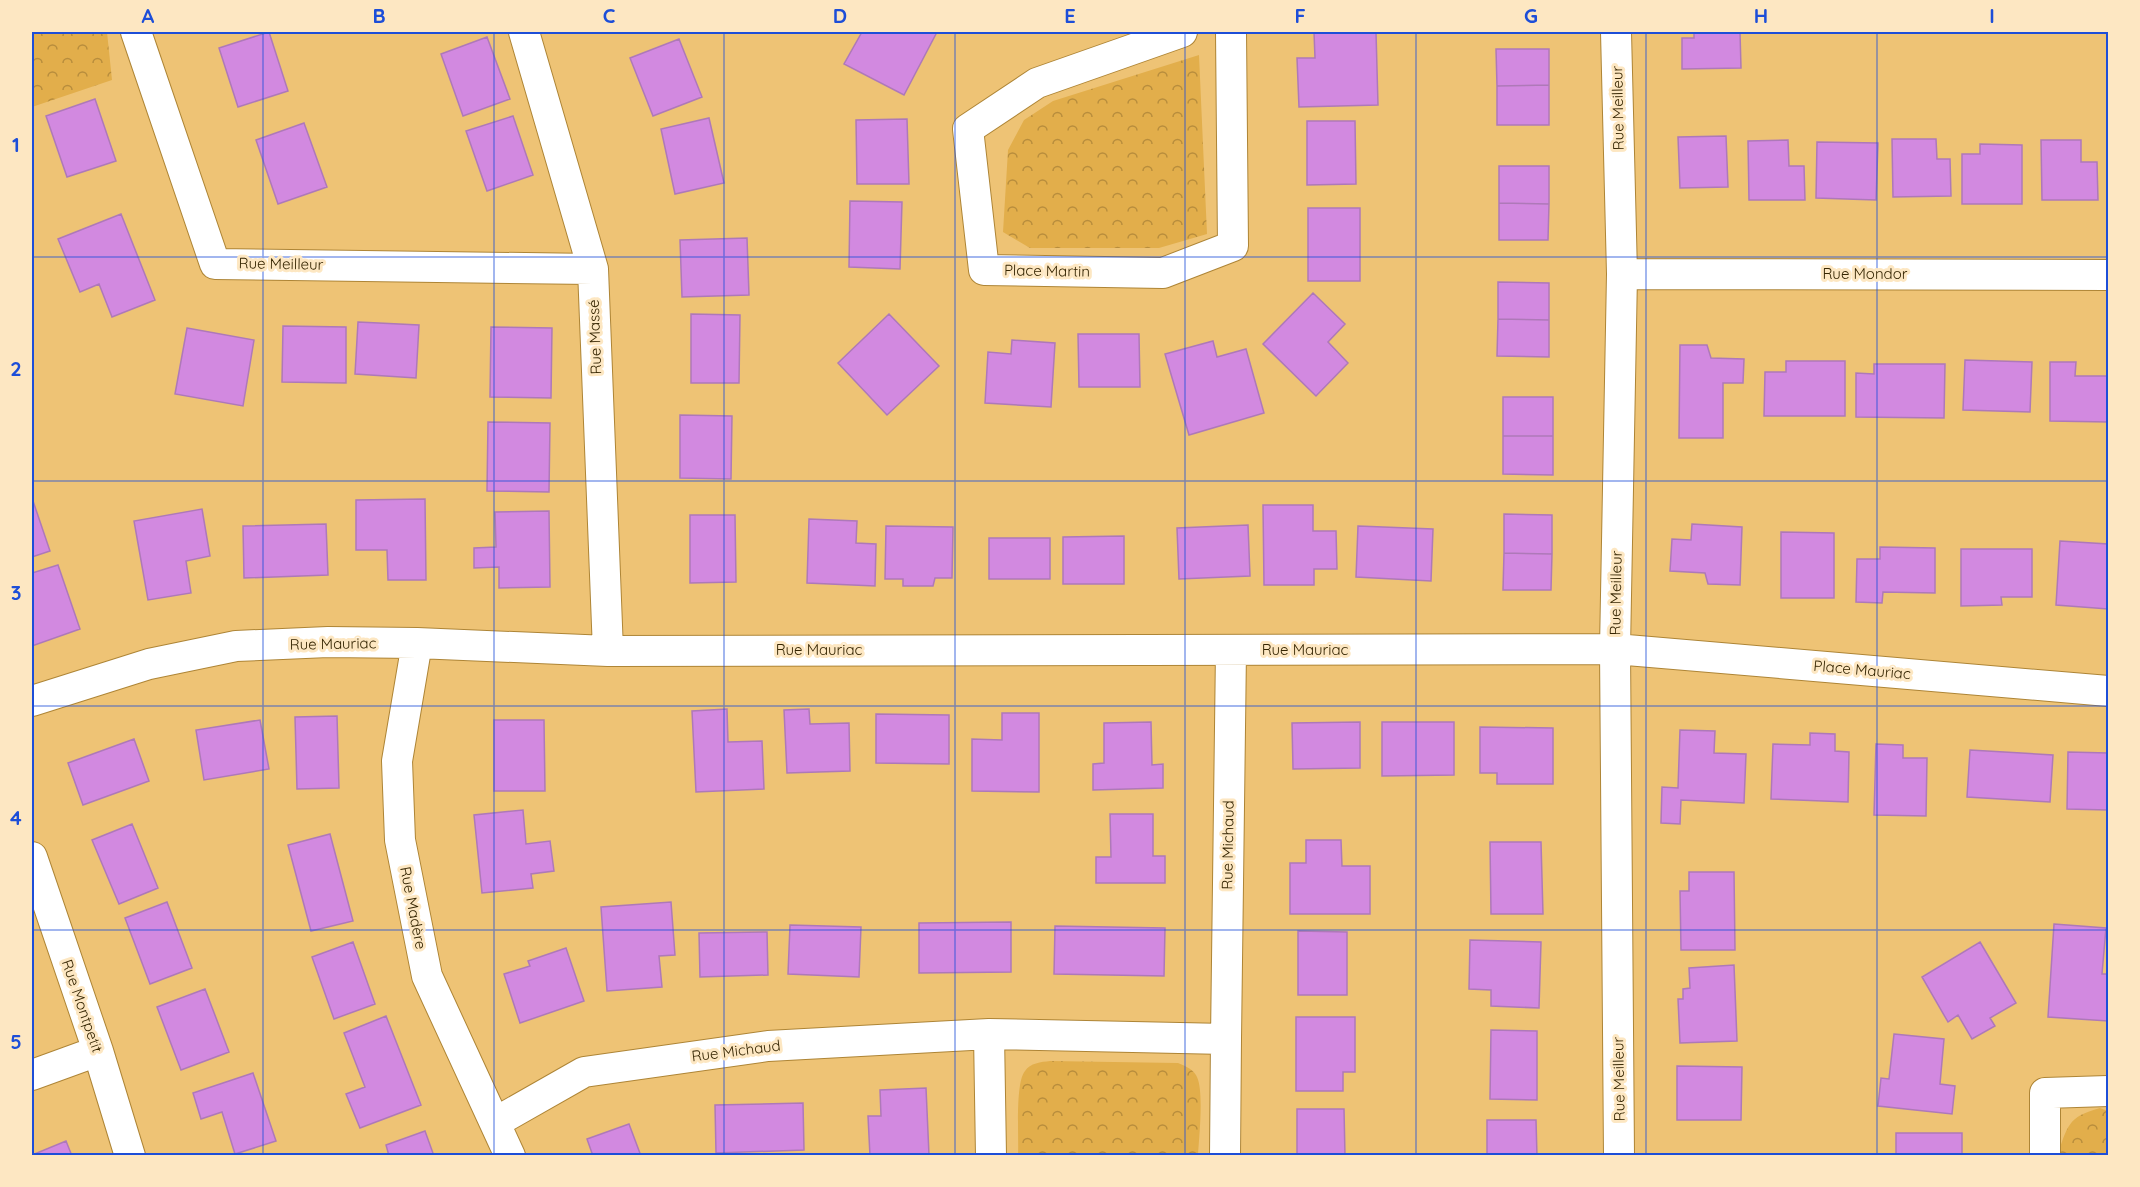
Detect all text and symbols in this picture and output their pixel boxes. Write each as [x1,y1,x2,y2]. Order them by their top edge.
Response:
text: A [142,3,155,28]
text: B [372,3,386,28]
text: C [603,3,616,28]
text: D [833,3,847,28]
text: E [1064,3,1076,28]
text: F [1294,3,1306,28]
text: G [1524,3,1538,28]
text: H [1754,3,1768,28]
text: I [1989,3,1995,28]
street label: Rue Meilleur [1607,65,1628,150]
text: 1 [12,132,20,157]
street label: Rue Meilleur [239,253,324,274]
street label: Place Martin [1004,260,1090,281]
street label: Rue Mondor [1822,264,1908,283]
street label: Rue Massé [584,299,605,375]
text: 2 [10,356,22,381]
street label: Rue Meilleur [1605,550,1626,635]
text: 3 [11,580,21,605]
street label: Rue Mauriac [289,633,377,654]
street label: Rue Mauriac [776,640,863,659]
street label: Rue Mauriac [1262,640,1349,659]
street label: Place Mauriac [1813,656,1912,683]
street label: Rue Michaud [1217,800,1238,890]
text: 4 [10,805,22,830]
street label: Rue Madère [396,865,431,951]
street label: Rue Montpetit [58,957,107,1055]
text: 5 [10,1029,22,1054]
street label: Rue Michaud [690,1036,782,1065]
street label: Rue Meilleur [1608,1036,1629,1121]

